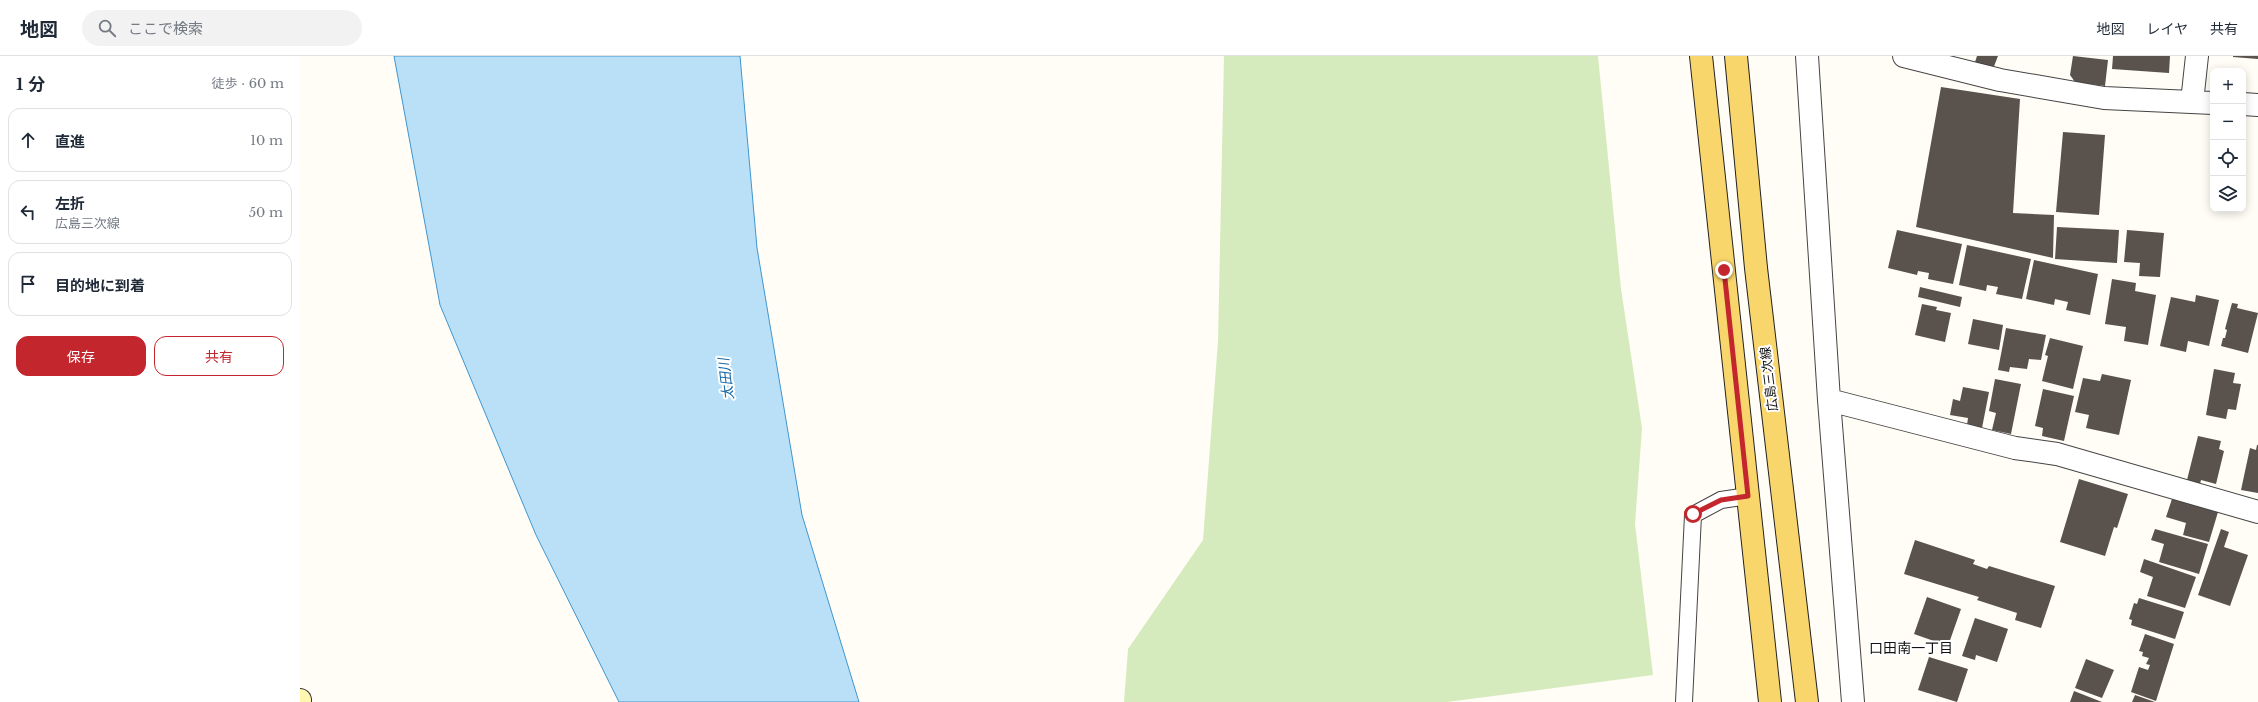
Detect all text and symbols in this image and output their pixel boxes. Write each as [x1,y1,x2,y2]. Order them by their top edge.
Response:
search box [82,10,362,46]
icon: search [96,17,118,39]
text: 地図 [20,18,58,41]
text: ここで検索 [128,19,203,38]
text: 地図 [2096,20,2124,38]
text: レイヤ [2146,20,2188,38]
text: 共有 [2210,20,2238,38]
map controls [2210,68,2246,212]
button: + [2210,68,2246,104]
text: 1 分 [16,74,45,95]
text: 徒歩 · 60 m [212,75,284,92]
button: − [2210,104,2246,140]
icon: ahead [17,129,39,151]
text: 直進 [55,132,85,151]
text: 10 m [250,132,283,149]
button: locate [2210,140,2246,176]
button: layers [2210,176,2246,212]
text: 左折 [55,194,85,213]
icon: left [17,201,39,223]
text: 50 m [249,204,283,221]
text: 広島三次線 [55,215,120,232]
route end [1715,261,1733,279]
icon: arrive [17,273,39,295]
text: 目的地に到着 [55,276,145,295]
button: 保存 [16,336,146,376]
button: 共有 [154,336,284,376]
street label: 広島三次線 [1757,346,1781,412]
water label: 太田川 [714,355,737,401]
route start [1684,505,1702,523]
district label: 口田南一丁目 [1869,639,1953,657]

